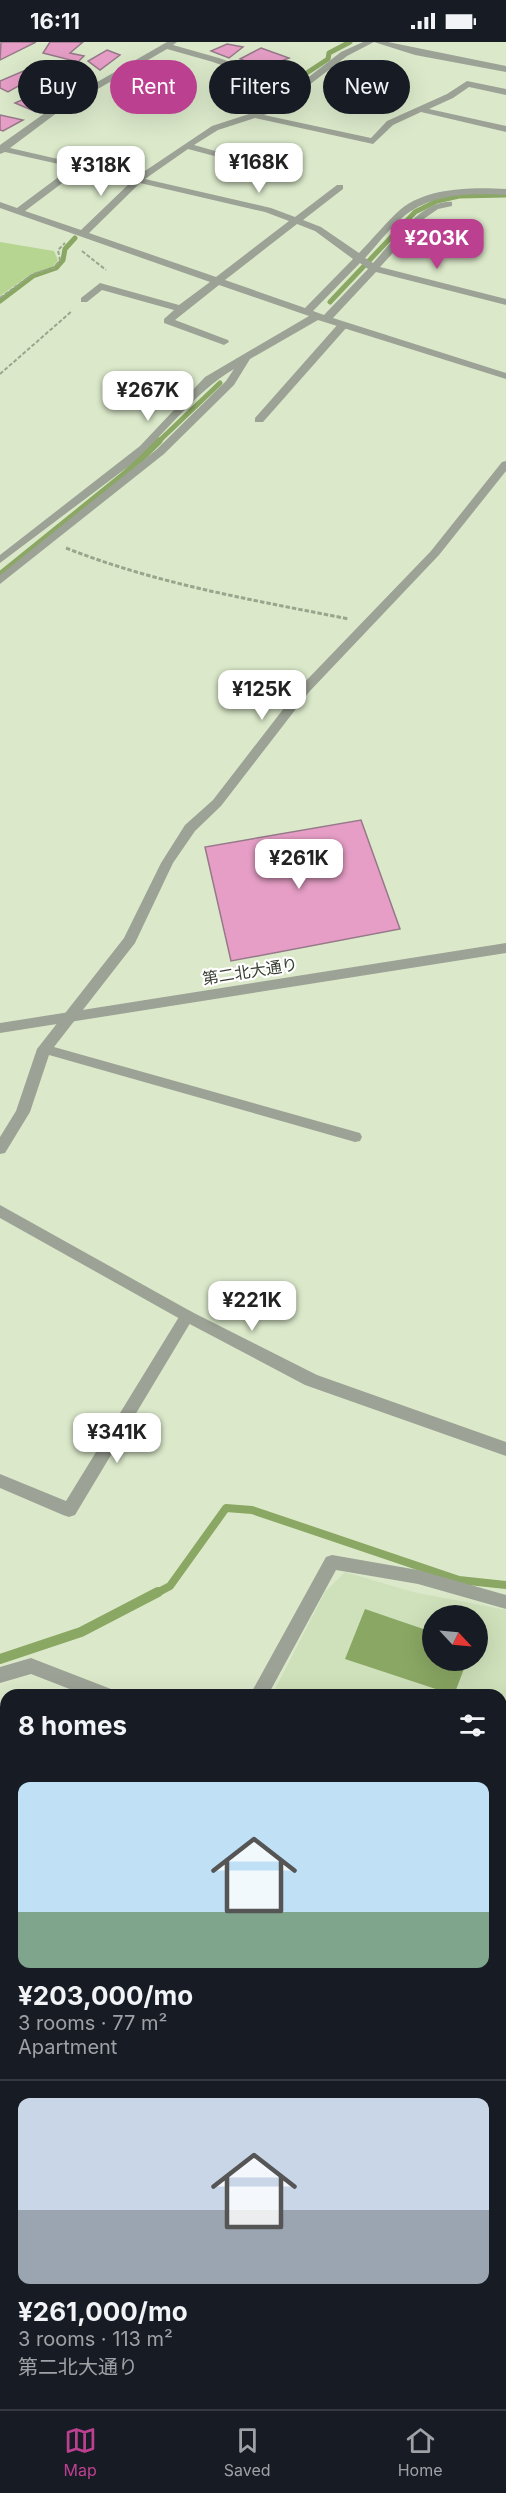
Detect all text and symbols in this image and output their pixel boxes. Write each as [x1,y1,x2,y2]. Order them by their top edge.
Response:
text: 16:11 [30,8,80,34]
chip: Buy [18,60,98,114]
chip: Rent [110,60,197,114]
chip: Filters [209,60,311,114]
chip: New [323,60,410,114]
pin: ¥168K [217,143,301,194]
pin: ¥318K [59,146,143,197]
text: ¥168K [229,150,289,174]
text: ¥318K [71,153,131,177]
pin: ¥203K [395,219,479,270]
text: ¥203K [405,226,469,250]
pin: ¥267K [106,371,190,422]
text: ¥267K [116,378,180,402]
pin: ¥125K [220,670,304,721]
text: ¥125K [232,677,292,701]
pin: ¥261K [257,839,341,890]
text: ¥261K [269,846,329,870]
street label: 第二北大通り [201,954,299,988]
pin: ¥221K [210,1281,294,1332]
text: ¥221K [222,1288,282,1312]
pin: ¥341K [75,1413,159,1464]
text: ¥341K [87,1420,147,1444]
north arrow [422,1605,488,1671]
map controls [422,1605,488,1671]
icon: filters [456,1709,489,1742]
text: 8 homes [18,1710,127,1741]
icon: home [200,1821,308,1929]
text: ¥203,000/mo [18,1980,193,2011]
text: 3 rooms · 77 m² [18,2011,167,2035]
text: Apartment [18,2035,117,2059]
icon: home [200,2137,308,2245]
text: ¥261,000/mo [18,2296,188,2327]
text: 3 rooms · 113 m² [18,2327,173,2351]
text: 第二北大通り [18,2355,138,2379]
tab: Map [64,2424,97,2480]
tab: Saved [224,2424,271,2480]
tab: Home [398,2424,442,2480]

